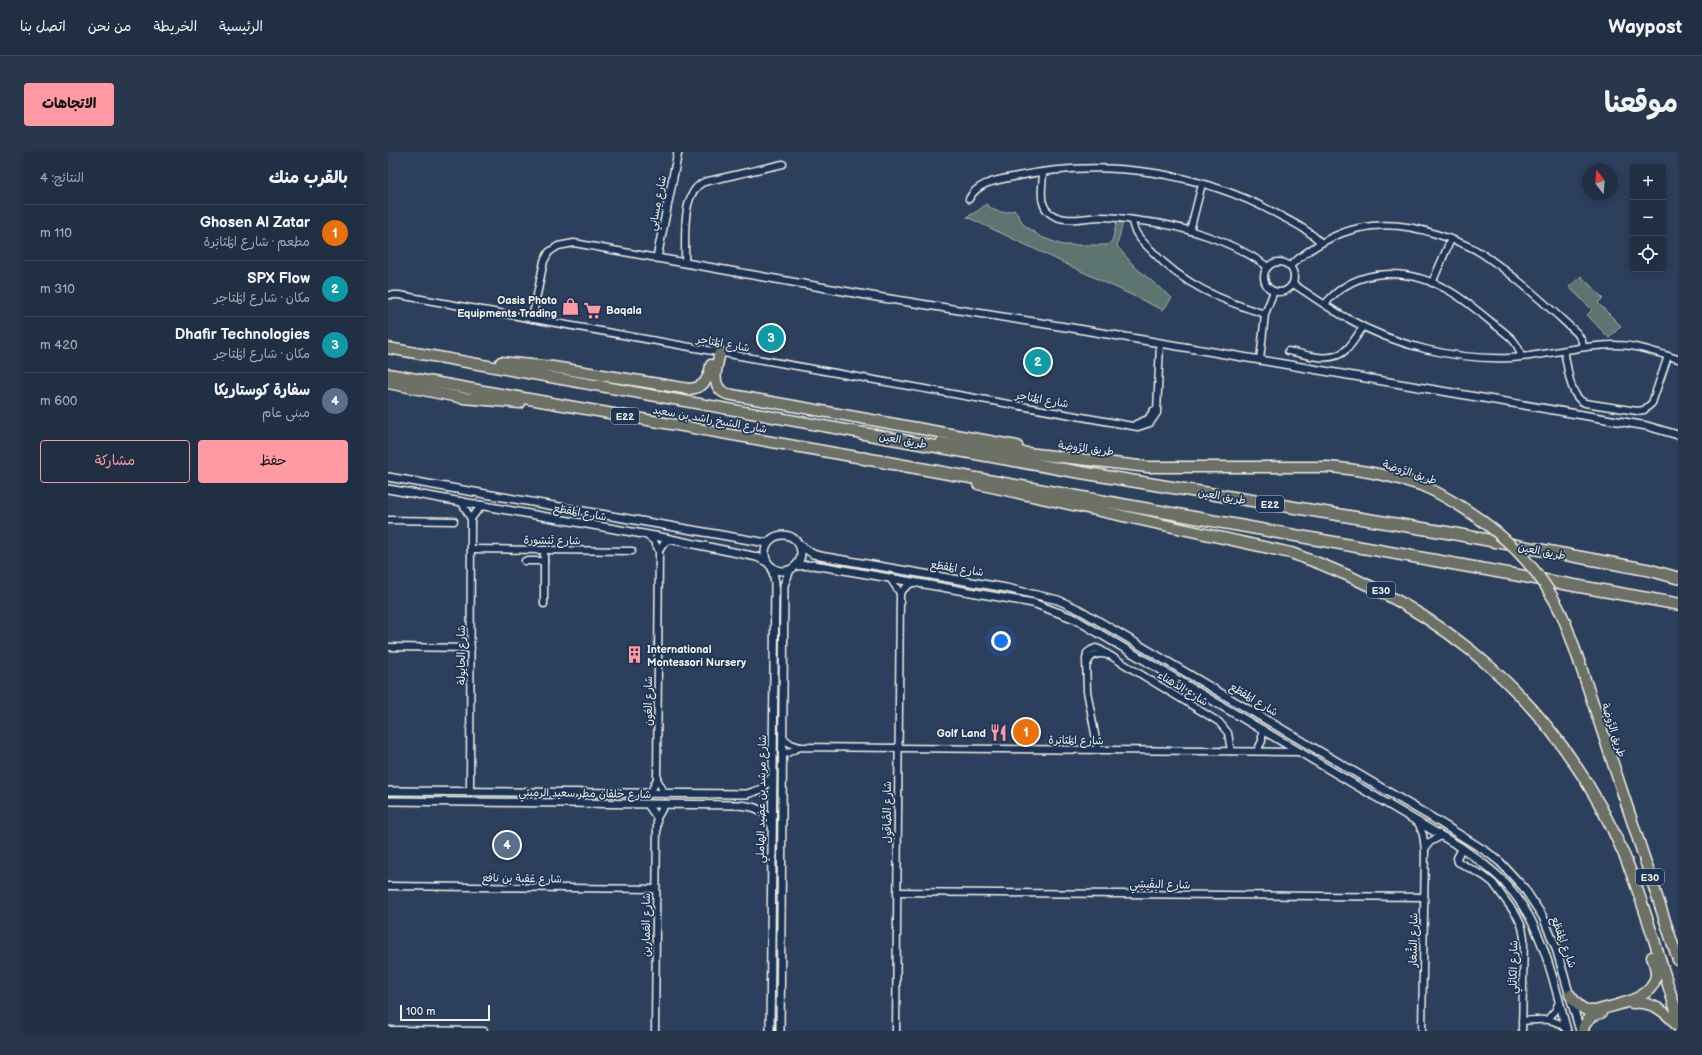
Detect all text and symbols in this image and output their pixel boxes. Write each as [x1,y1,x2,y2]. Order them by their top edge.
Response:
text: Waypost [1608,16,1682,39]
text: اتصل بنا [20,18,66,35]
text: من نحن [88,18,131,35]
text: الخريطة [153,18,197,35]
text: الرئيسية [219,18,263,35]
button: الاتجاهات [24,83,114,126]
text: موقعنا [1604,87,1678,120]
north arrow [1582,164,1618,200]
map controls [1630,164,1666,272]
button: + [1630,164,1666,200]
text: بالقرب منك [269,168,348,188]
text: النتائج: 4 [40,170,84,186]
street label: شارع مِسانِي [646,174,673,233]
button: − [1630,200,1666,236]
text: Ghosen Al Zatar [200,213,310,232]
text: 110 m [40,225,72,241]
text: 1 [332,225,338,241]
text: مطعم · شارع المُثابَرة [203,234,310,250]
button: locate [1630,236,1666,272]
text: SPX Flow [247,269,310,288]
text: 310 m [40,281,75,297]
text: 2 [331,281,339,297]
text: مكان · شارع المُتاجر [214,290,310,306]
place label: Oasis Photo Equipments Trading [457,294,557,320]
shop icon: Oasis Photo Equipments Trading [560,296,580,316]
supermarket icon: Baqala [583,300,603,320]
place label: Baqala [606,304,642,317]
pin: 3 [758,323,784,353]
text: Dhafir Technologies [175,325,310,344]
street label: شارع المُتاجر [694,332,751,357]
text: 420 m [40,337,78,353]
text: 3 [331,337,339,353]
text: مكان · شارع المُتاجر [214,346,310,362]
pin: 2 [1025,347,1051,377]
text: سفارة كوستاريكا [214,381,310,400]
street label: شارع المُتاجر [1013,388,1070,413]
text: 600 m [40,393,78,409]
text: 4 [331,393,339,409]
street label: شارع الشيخ راشد بن سعيد [651,403,768,438]
text: مبنى عام [262,405,310,421]
road number: E22 [611,408,639,424]
street label: طريق العين [878,430,928,451]
street label: طريق الرَّوضة [1057,439,1115,458]
button: مشاركة [40,440,190,483]
button: حفظ [198,440,348,483]
street label: طريق الرَّوضة [1381,458,1439,487]
street label: طريق العين [1197,486,1247,507]
road number: E22 [1256,496,1284,512]
street label: شارع المَقطَع [552,501,608,526]
street label: شارع تَبْشورة [523,534,581,549]
street label: طريق العين [1517,541,1567,562]
street label: شارع المَقطَع [929,558,985,581]
road number: E30 [1367,582,1395,598]
street label: شارع الحايولة [455,625,470,685]
your location [991,631,1011,651]
place label: International Montessori Nursery [647,643,746,669]
building icon: International Montessori Nursery [624,645,644,665]
street label: شارع الدَّهناء [1154,668,1210,710]
street label: شارع العُون [642,676,657,726]
street label: شارع المَقطَع [1226,680,1280,721]
street label: طريق الرَّوضة [1599,701,1628,759]
pin: 1 [1013,717,1039,747]
restaurant icon: Golf Land [989,723,1009,743]
place label: Golf Land [937,727,986,740]
street label: شارع المُثابَرة [1048,734,1104,749]
street label: شارع مرشد بن عضيد الهاملي [754,735,773,863]
street label: شارع الصَّاقول [881,781,896,843]
street label: شارع خلفان مطر سعيد الرميثي [518,786,652,805]
pin: 4 [494,830,520,860]
road number: E30 [1636,869,1664,885]
street label: شارع عُقبة بن نافع [482,871,562,888]
street label: شارع البِقَيشِي [1129,877,1190,896]
street label: شارع العَمارين [640,893,655,957]
street label: شارع الشِّغار [1405,913,1422,968]
street label: شارع المَقطَع [1546,915,1579,970]
street label: شارع الكاتْلي [1507,940,1524,994]
scale bar [400,1003,490,1022]
text: 100 m [406,1005,435,1018]

